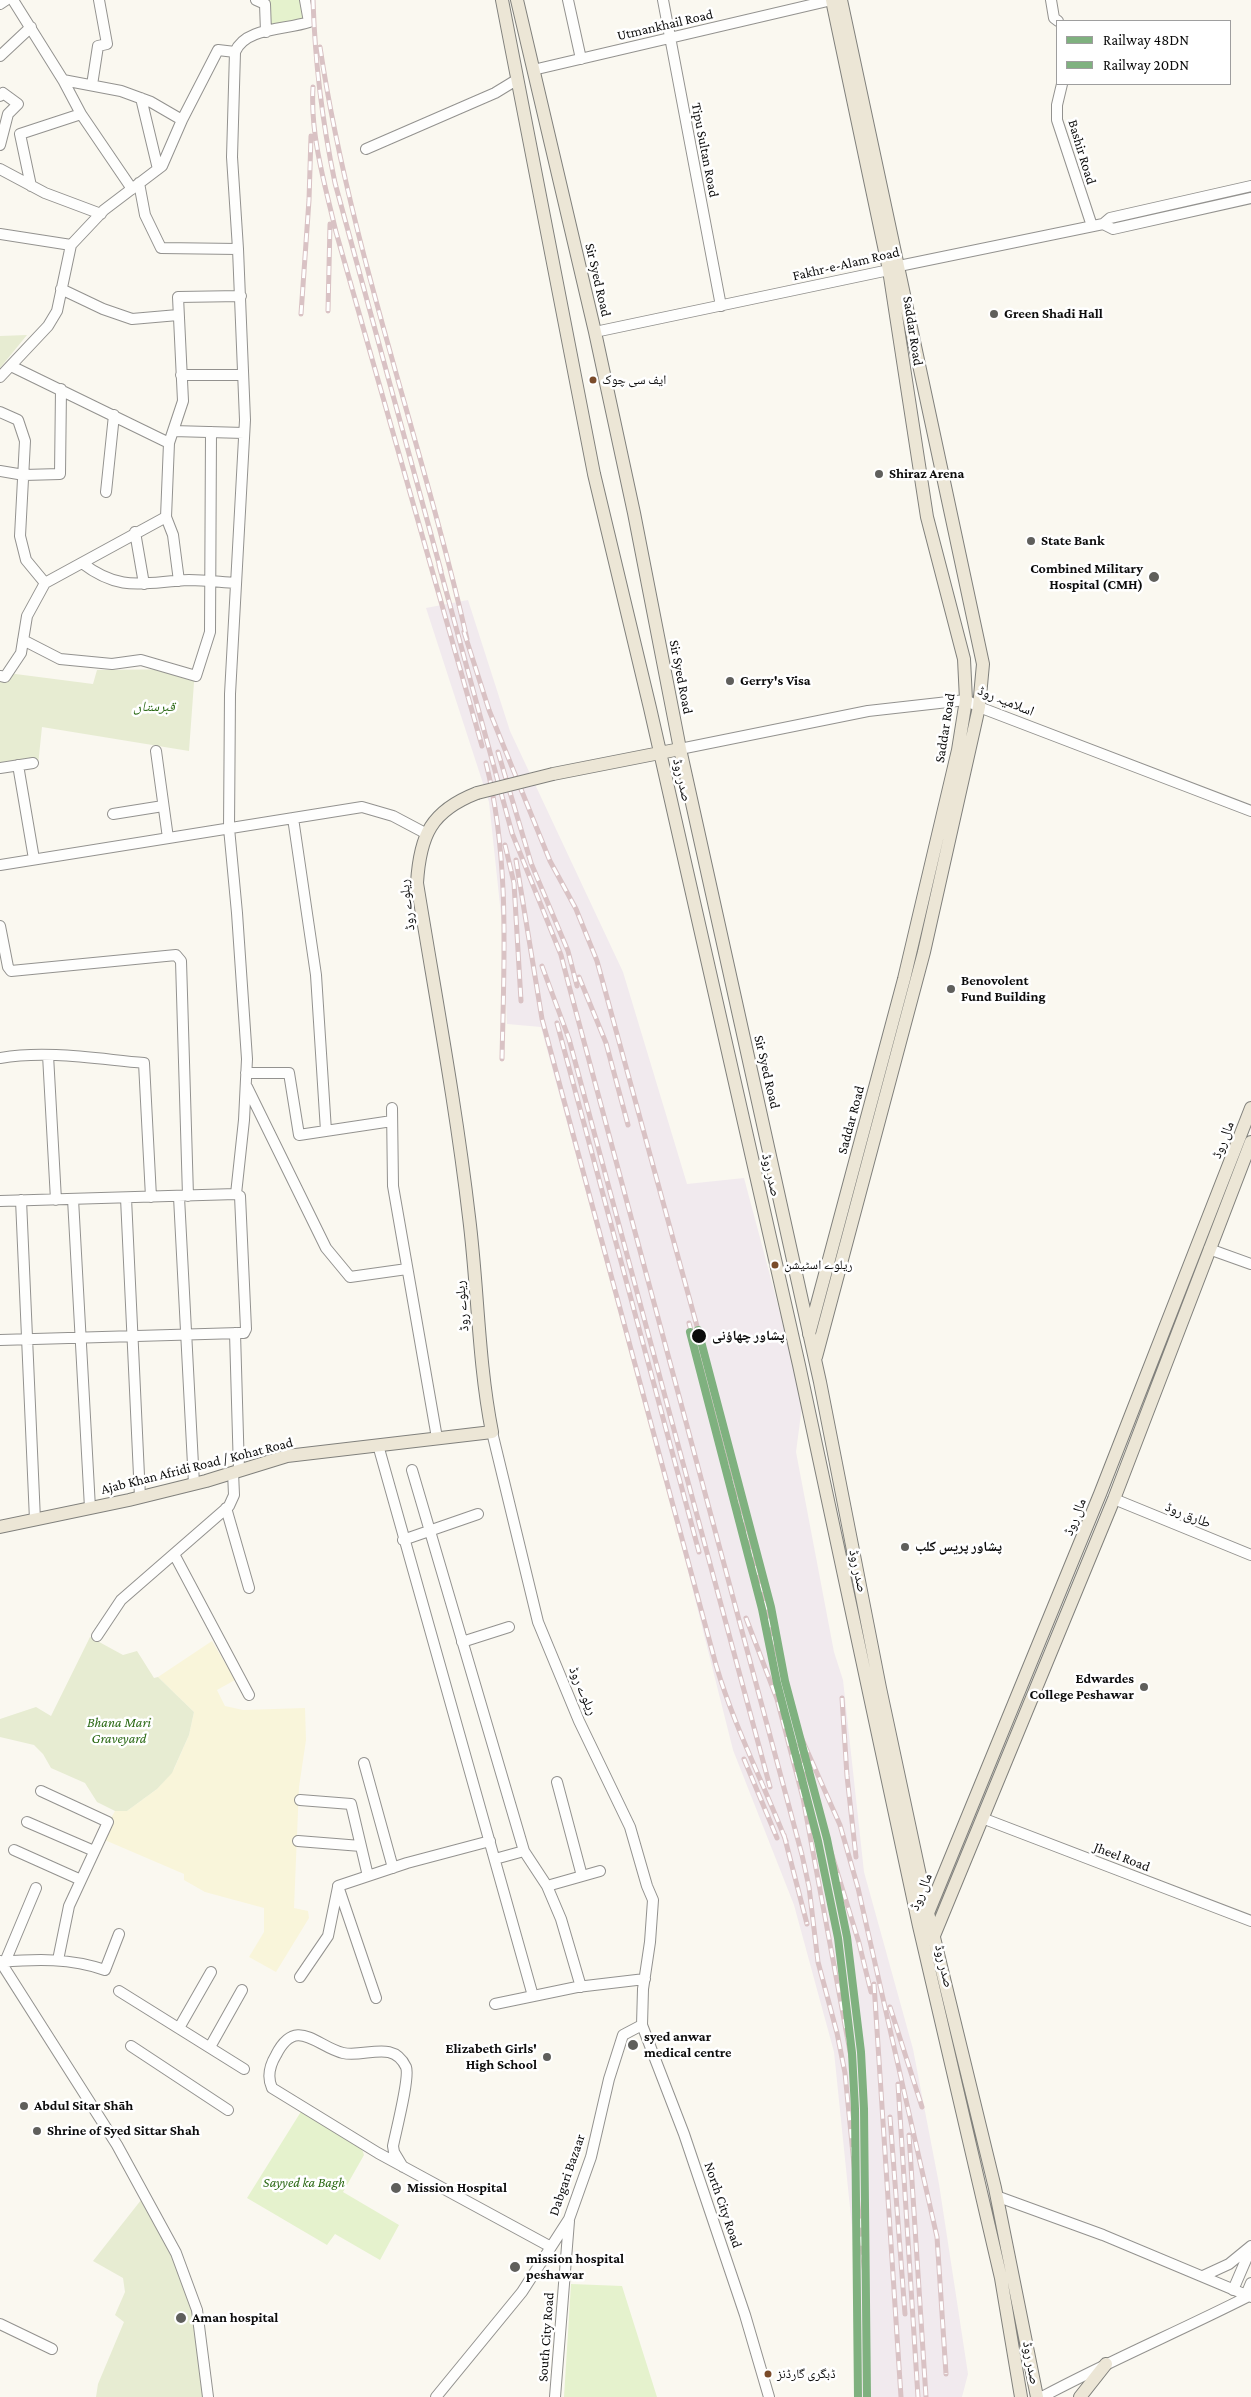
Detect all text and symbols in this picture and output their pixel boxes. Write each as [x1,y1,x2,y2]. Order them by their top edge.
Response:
street label: Utmankhail Road [615,6,715,44]
legend [1056,20,1231,85]
text: Railway 48DN [1103,32,1189,48]
text: Railway 20DN [1103,57,1189,73]
street label: Tipu Sultan Road [688,101,722,199]
street label: Bashir Road [1064,118,1100,186]
street label: Sir Syed Road [581,242,615,318]
street label: Fakhr-e-Alam Road [791,244,901,284]
street label: Saddar Road [899,295,927,367]
place label: Green Shadi Hall [1004,306,1103,322]
marker: Green Shadi Hall [988,308,1000,320]
place label: ایف سی چوک [602,372,666,388]
marker: ایف سی چوک [588,375,598,385]
place label: Shiraz Arena [889,466,964,482]
marker: Shiraz Arena [873,468,885,480]
place label: State Bank [1041,533,1105,549]
marker: State Bank [1025,535,1037,547]
place label: Combined Military Hospital (CMH) [1030,561,1143,594]
marker: Combined Military Hospital (CMH) [1147,570,1161,584]
street label: Sir Syed Road [666,639,696,715]
place label: Gerry's Visa [740,673,811,689]
marker: Gerry's Visa [724,675,736,687]
street label: اسلامیہ روڈ [975,682,1037,720]
street label: Saddar Road [931,692,959,764]
park label: قبرستان [133,699,175,715]
street label: صدر روڈ [669,757,695,803]
street label: ریلوے روڈ [396,878,418,932]
place label: Benovolent Fund Building [961,973,1046,1006]
marker: Benovolent Fund Building [945,983,957,995]
street label: Sir Syed Road [750,1034,784,1110]
street label: Saddar Road [834,1084,868,1156]
street label: مال روڈ [1208,1119,1238,1161]
street label: صدر روڈ [758,1152,784,1198]
place label: ریلوے اسٹیشن [784,1257,852,1273]
marker: ریلوے اسٹیشن [770,1260,780,1270]
street label: ریلوے روڈ [451,1280,473,1332]
marker: پشاور چھاؤنی [690,1327,708,1345]
place label: پشاور چھاؤنی [712,1328,785,1344]
street label: Ajab Khan Afridi Road / Kohat Road [99,1434,295,1498]
street label: مال روڈ [1060,1496,1090,1538]
street label: طارق روڈ [1163,1498,1213,1532]
place label: پشاور پریس کلب [915,1539,1002,1555]
marker: پشاور پریس کلب [899,1541,911,1553]
street label: صدر روڈ [845,1548,871,1594]
street label: ریلوے روڈ [565,1664,601,1718]
place label: Edwardes College Peshawar [1030,1671,1134,1704]
marker: Edwardes College Peshawar [1138,1681,1150,1693]
park label: Bhana Mari Graveyard [87,1715,151,1748]
street label: Jheel Road [1092,1839,1152,1875]
street label: مال روڈ [906,1871,936,1913]
street label: صدر روڈ [931,1943,957,1989]
place label: syed anwar medical centre [644,2029,731,2062]
marker: syed anwar medical centre [626,2038,640,2052]
place label: Elizabeth Girls' High School [446,2041,537,2074]
marker: Elizabeth Girls' High School [541,2051,553,2063]
place label: Abdul Sitar Shāh [34,2098,133,2114]
marker: Abdul Sitar Shāh [18,2100,30,2112]
place label: Shrine of Syed Sittar Shah [47,2123,200,2139]
marker: Shrine of Syed Sittar Shah [31,2125,43,2137]
street label: Dabgari Bazaar [545,2132,589,2218]
street label: North City Road [700,2160,746,2250]
park label: Sayyed ka Bagh [263,2175,345,2191]
place label: Mission Hospital [407,2180,507,2196]
marker: Mission Hospital [389,2181,403,2195]
place label: mission hospital peshawar [526,2251,624,2284]
marker: mission hospital peshawar [508,2260,522,2274]
street label: South City Road [534,2292,558,2382]
place label: Aman hospital [192,2310,278,2326]
marker: Aman hospital [174,2311,188,2325]
street label: صدر روڈ [1019,2340,1043,2386]
place label: ڈبگری گارڈنز [777,2366,836,2382]
marker: ڈبگری گارڈنز [763,2369,773,2379]

